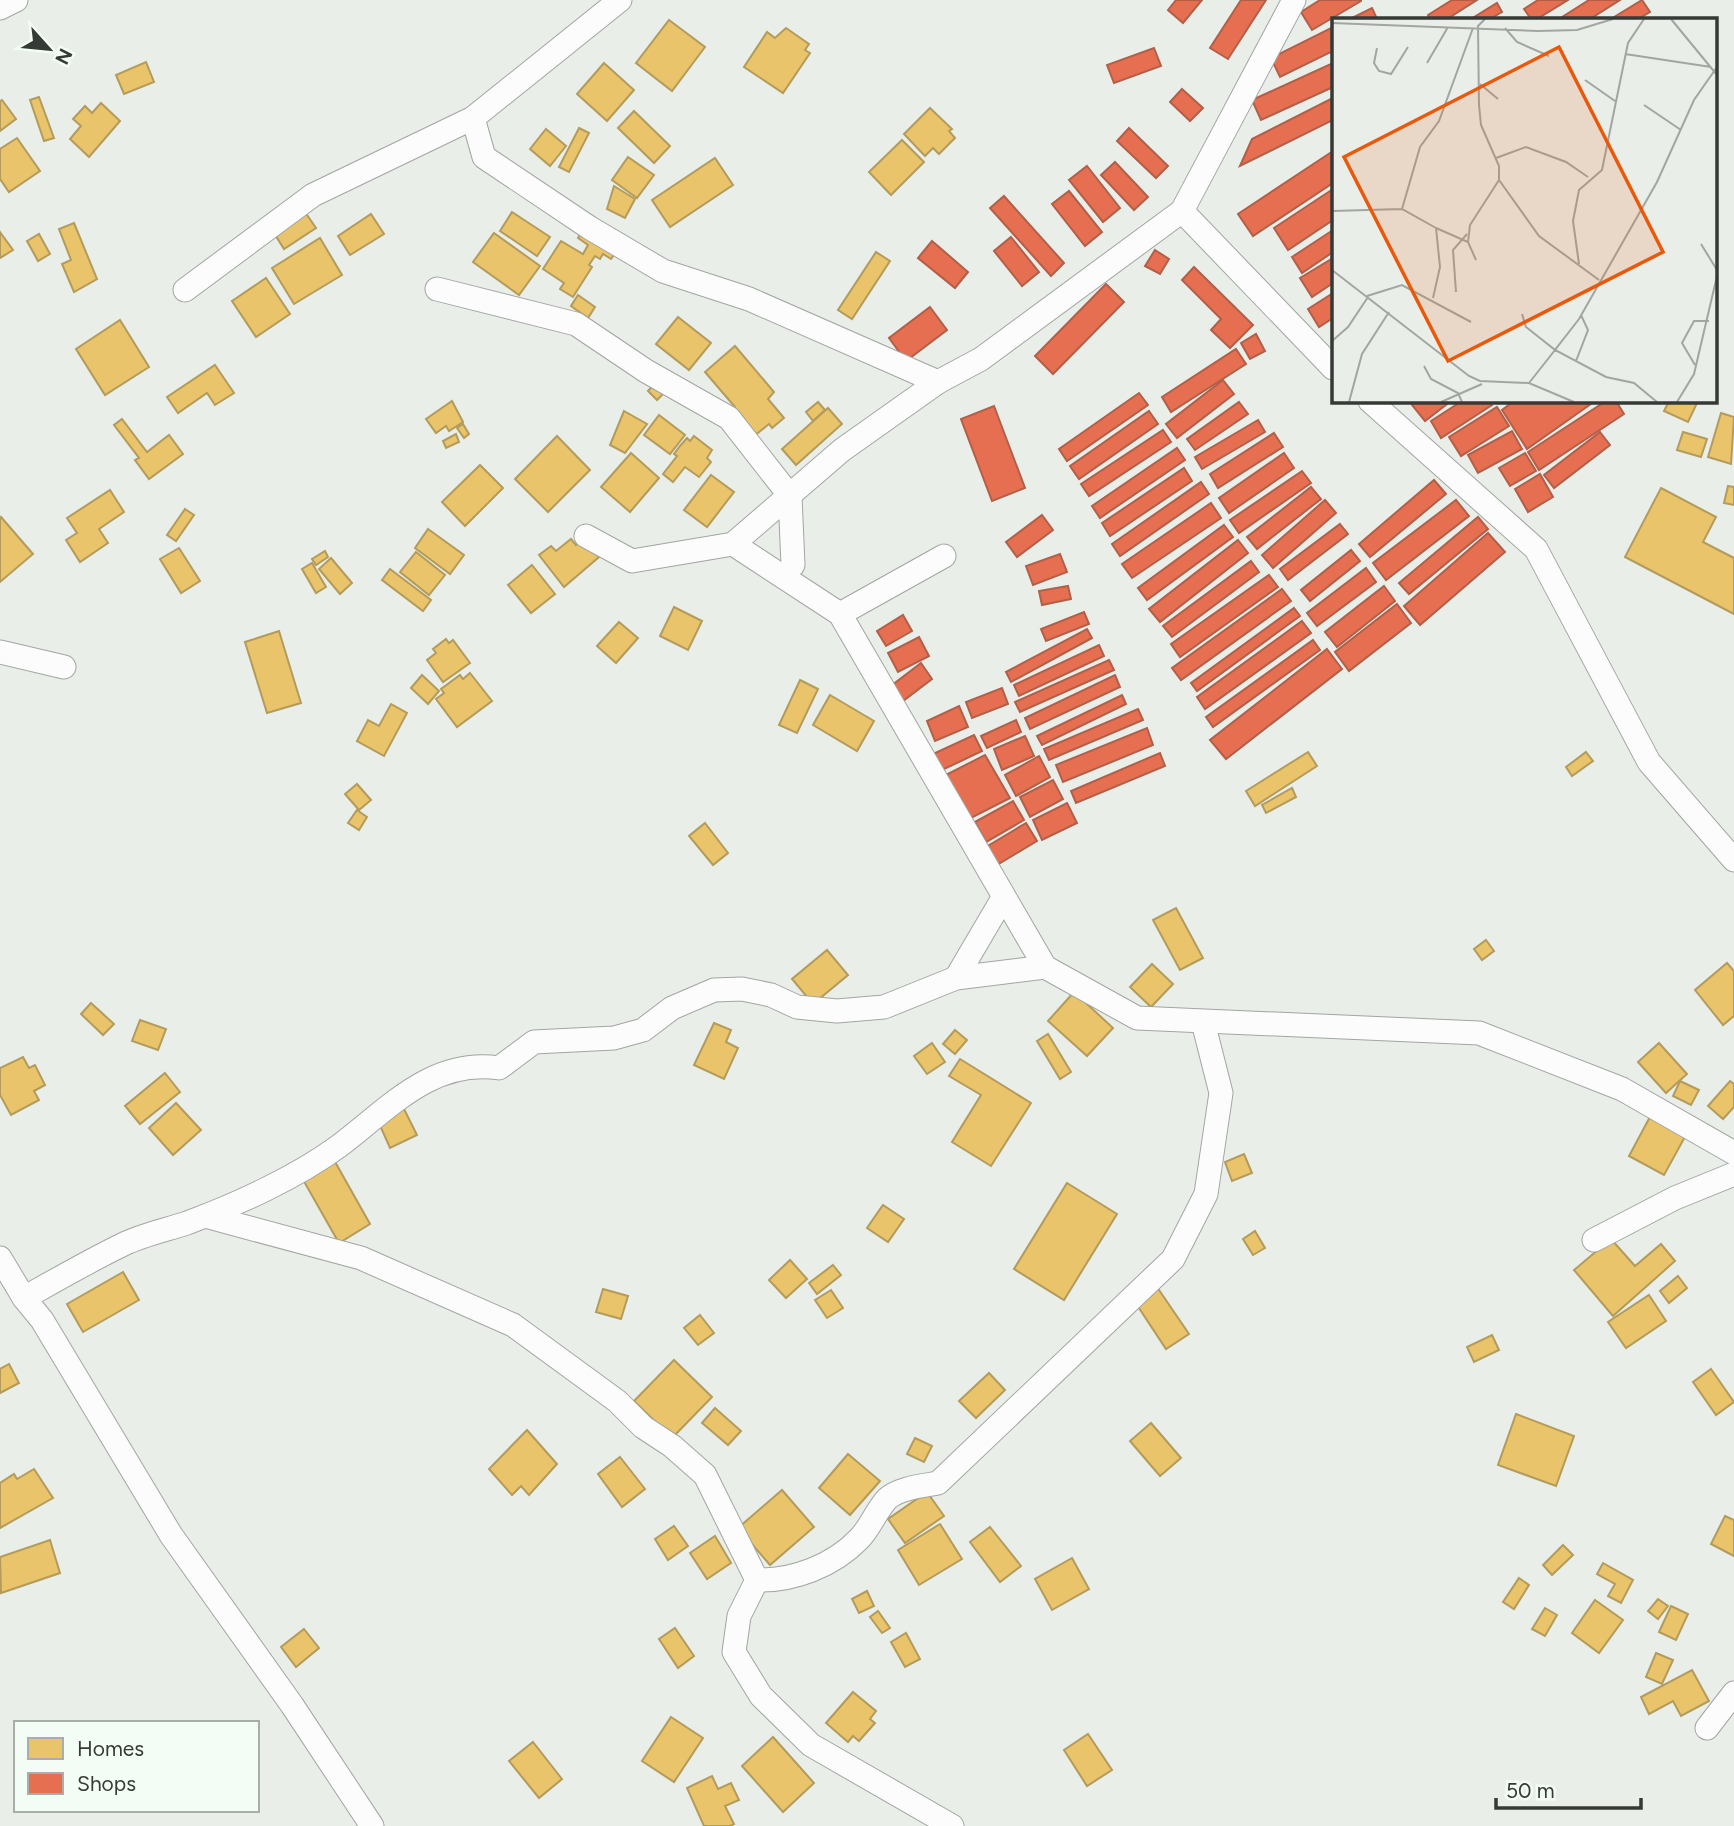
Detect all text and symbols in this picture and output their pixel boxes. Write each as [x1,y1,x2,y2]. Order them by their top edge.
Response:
north arrow [14,14,84,84]
inset map [1332,18,1716,402]
text: N [50,45,77,68]
legend [14,1721,259,1812]
text: Homes [77,1736,144,1761]
scale bar [1496,1766,1641,1810]
text: Shops [77,1771,136,1796]
text: 50 m [1506,1778,1555,1803]

